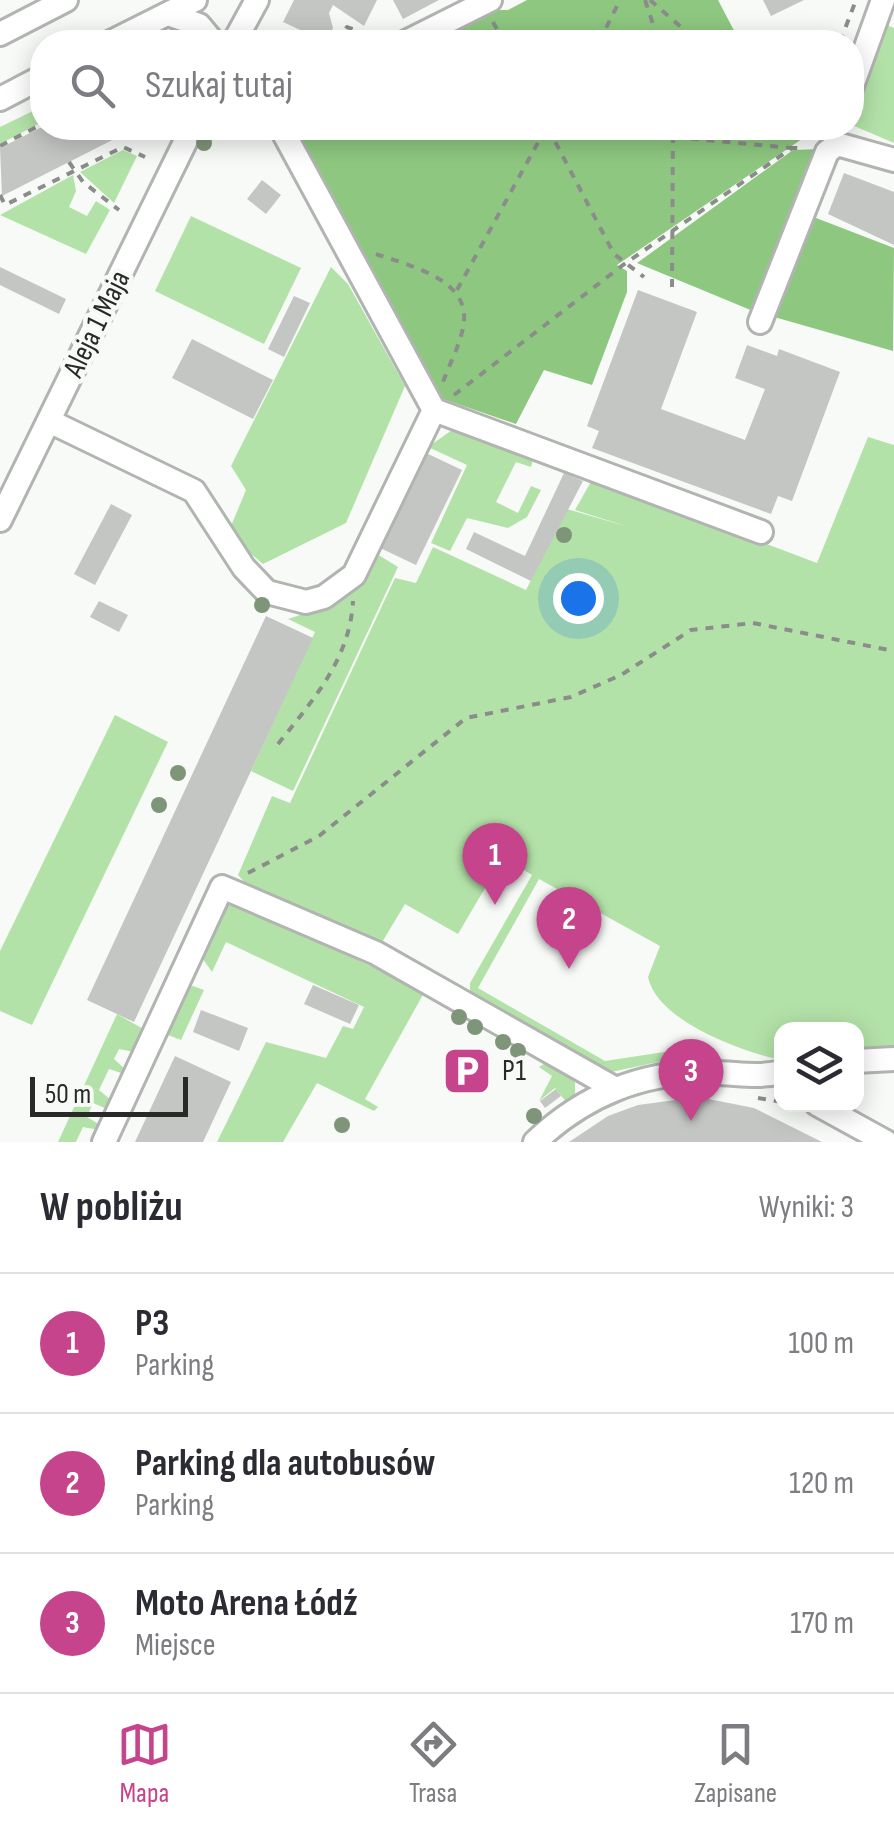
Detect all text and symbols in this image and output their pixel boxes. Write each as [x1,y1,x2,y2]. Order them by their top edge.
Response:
search box [30,30,864,140]
icon: search [65,58,120,113]
text: Szukaj tutaj [145,63,293,108]
street label: Aleja 1 Maja [55,265,138,384]
your location [553,573,604,624]
pin: 1 [462,822,528,905]
pin: 2 [536,886,602,969]
map controls [774,1022,864,1112]
button: layers [774,1022,864,1112]
pin: 3 [658,1038,724,1121]
parking icon: P1 [441,1045,493,1097]
place label: P1 [502,1053,526,1089]
scale bar [30,1072,188,1116]
text: 50 m [45,1078,91,1111]
text: W pobliżu [40,1182,183,1233]
text: Wyniki: 3 [759,1188,854,1227]
text: P3 [135,1301,169,1346]
text: 1 [66,1324,79,1363]
text: 100 m [789,1324,854,1363]
text: Parking [135,1346,214,1385]
text: Parking dla autobusów [135,1441,436,1486]
text: 2 [65,1464,80,1503]
text: 120 m [789,1464,854,1503]
text: Parking [135,1486,214,1525]
text: Moto Arena Łódź [135,1581,358,1626]
text: 3 [65,1604,80,1643]
text: 170 m [790,1604,854,1643]
text: Miejsce [135,1626,216,1665]
tab: Mapa [117,1717,172,1810]
tab: Trasa [406,1717,461,1810]
tab: Zapisane [694,1717,777,1810]

